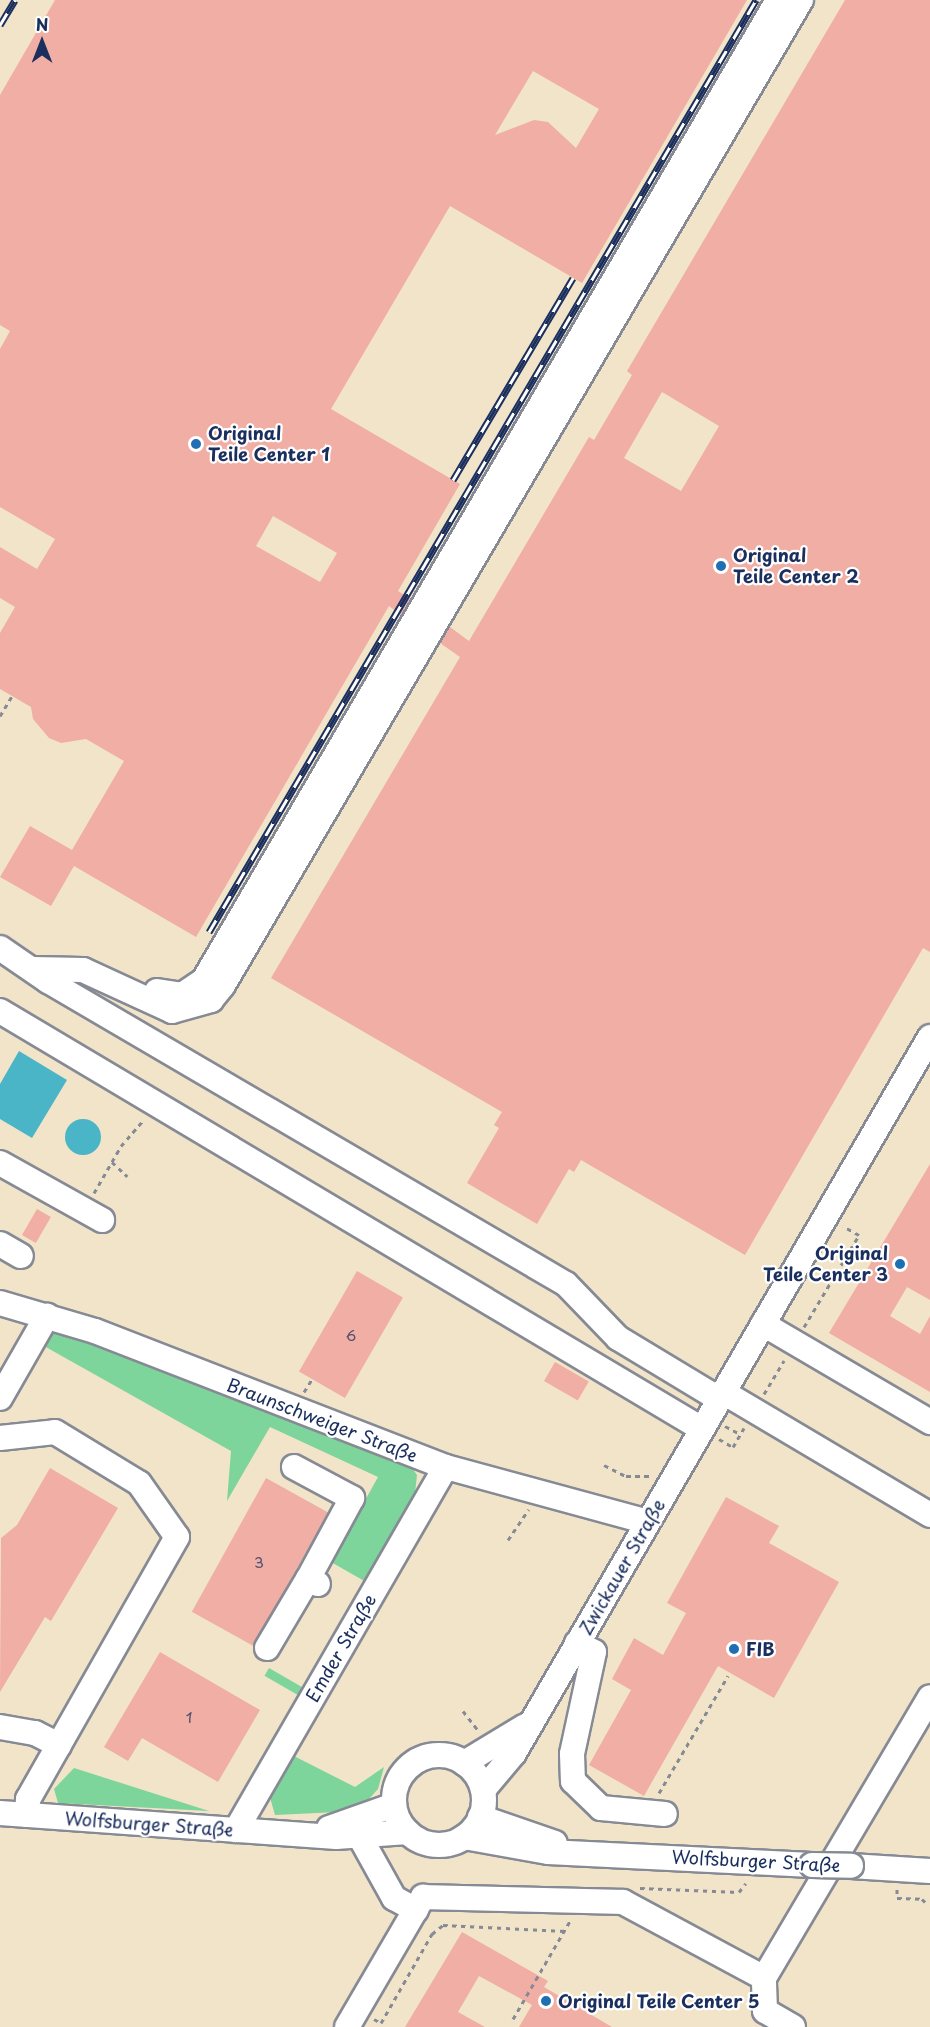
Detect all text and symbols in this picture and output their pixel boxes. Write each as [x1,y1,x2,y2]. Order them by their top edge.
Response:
north arrow [12,12,72,72]
text: N [36,12,48,36]
place label: Original Teile Center 1 [208,423,332,466]
marker: Original Teile Center 1 [189,437,203,451]
place label: Original Teile Center 2 [733,545,861,588]
marker: Original Teile Center 2 [714,559,728,573]
place label: Original Teile Center 3 [761,1243,888,1286]
marker: Original Teile Center 3 [893,1257,907,1271]
house number: 6 [346,1326,356,1344]
street label: Braunschweiger Straße [223,1373,421,1467]
street label: Zwickauer Straße [574,1495,670,1639]
house number: 3 [254,1553,264,1571]
street label: Emder Straße [301,1590,381,1706]
place label: FIB [746,1638,775,1660]
marker: FIB [727,1642,741,1656]
house number: 1 [186,1708,192,1726]
street label: Wolfsburger Straße [63,1807,235,1841]
street label: Wolfsburger Straße [671,1846,841,1876]
place label: Original Teile Center 5 [558,1990,763,2012]
marker: Original Teile Center 5 [539,1994,553,2008]

